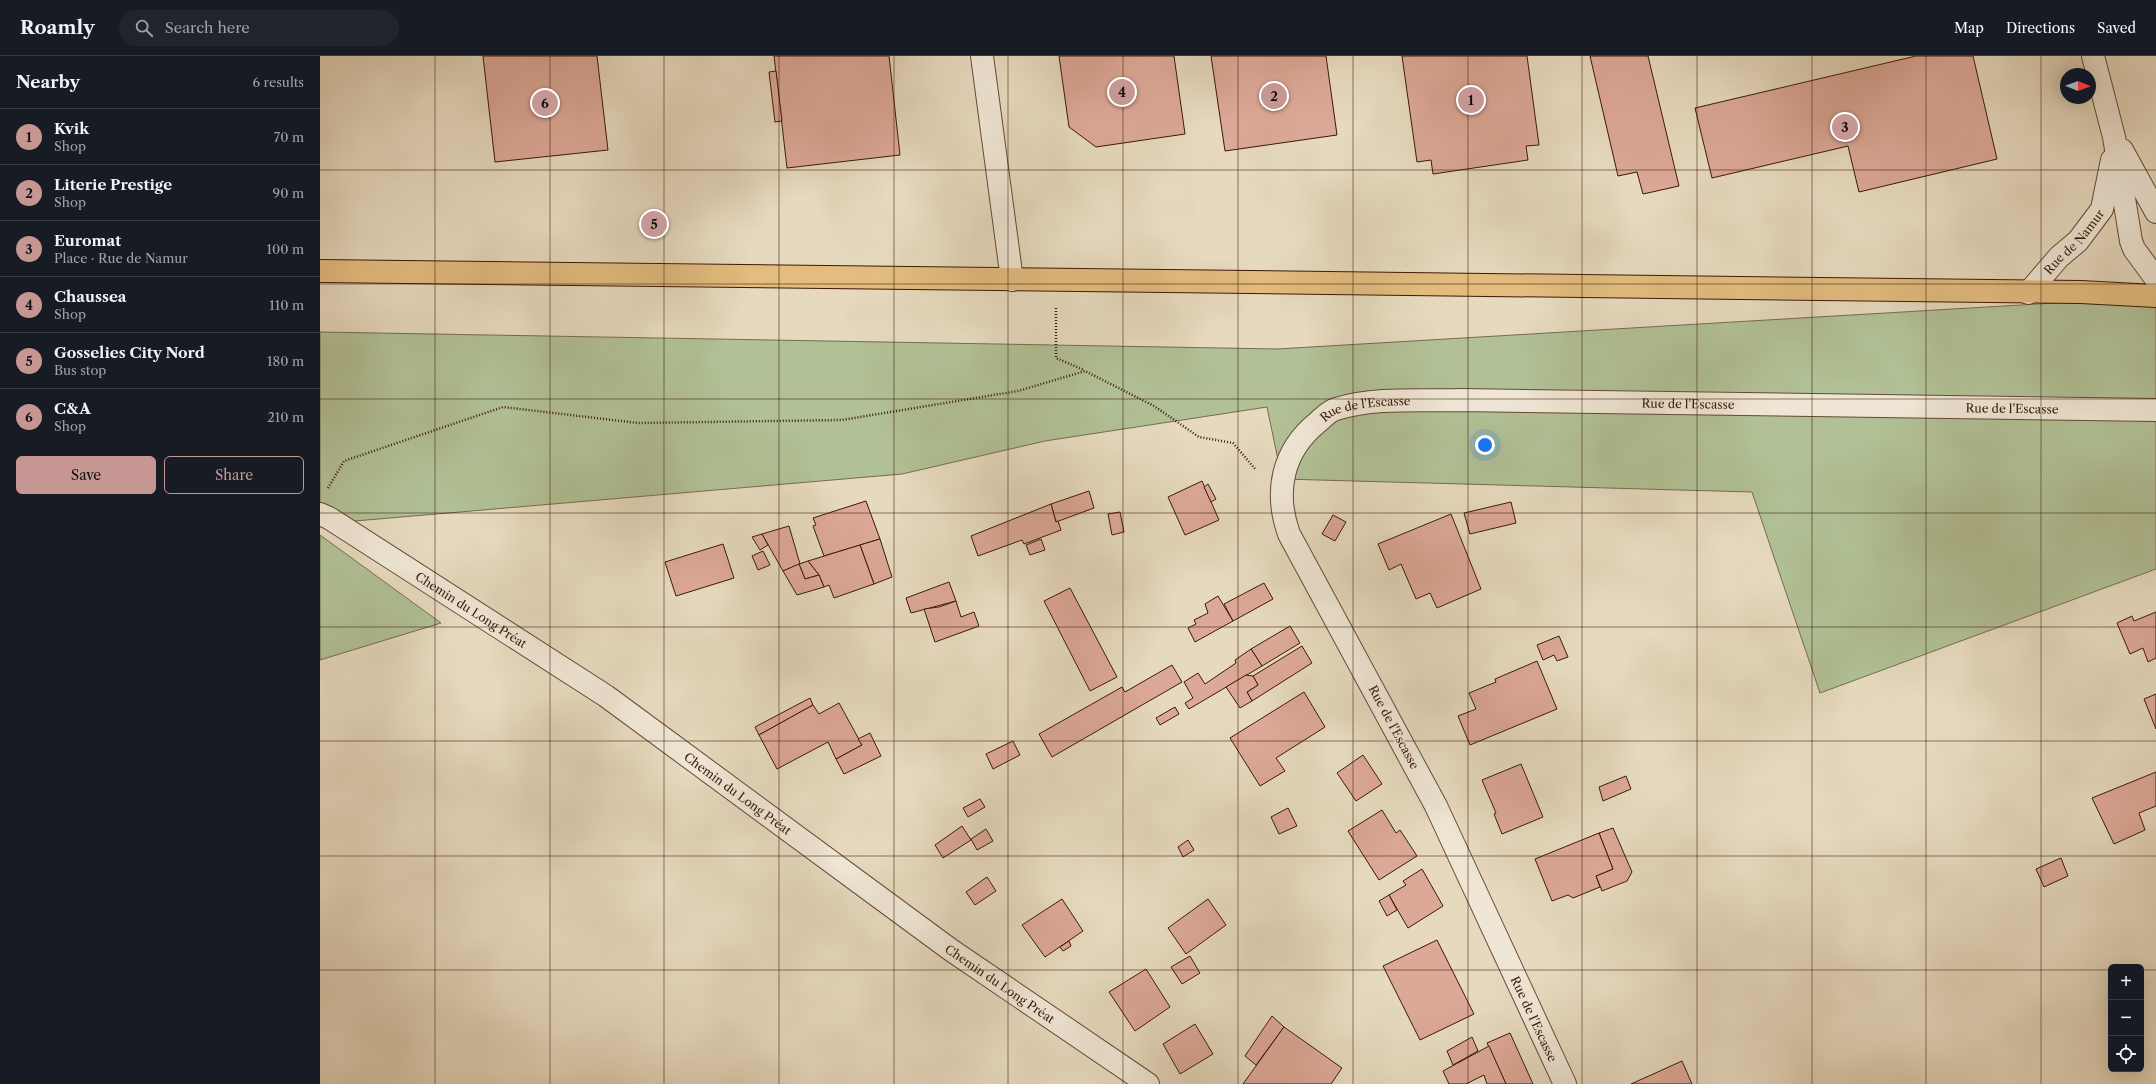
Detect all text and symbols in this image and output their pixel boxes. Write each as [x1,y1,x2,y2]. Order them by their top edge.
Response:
search box [119,10,399,46]
text: Roamly [20,16,95,39]
icon: search [133,17,155,39]
text: Search here [165,18,250,37]
text: Map [1954,19,1984,37]
text: Directions [2006,19,2075,37]
text: Saved [2097,19,2136,37]
north arrow [2060,68,2096,104]
text: Nearby [16,72,80,92]
text: 6 results [253,74,304,90]
pin: 4 [1109,77,1135,107]
pin: 2 [1261,81,1287,111]
pin: 1 [1458,85,1484,115]
pin: 6 [532,88,558,118]
pin: 3 [1832,112,1858,142]
text: Kvik [54,119,89,138]
text: 1 [26,129,32,145]
text: 70 m [274,129,304,145]
text: Shop [54,138,86,154]
text: Literie Prestige [54,175,172,194]
text: 2 [25,185,33,201]
text: 90 m [273,185,304,201]
text: Shop [54,194,86,210]
street label: Rue de Namur [2040,206,2107,277]
pin: 5 [641,209,667,239]
text: Euromat [54,231,121,250]
text: 3 [25,241,33,257]
text: 100 m [266,241,304,257]
text: Place · Rue de Namur [54,250,188,266]
text: Chaussea [54,287,127,306]
text: 4 [25,297,33,313]
text: 110 m [269,297,304,313]
text: Shop [54,306,86,322]
text: Gosselies City Nord [54,343,205,362]
text: 5 [25,353,33,369]
text: 180 m [267,353,304,369]
text: Bus stop [54,362,106,378]
street label: Rue de l'Escasse [1317,393,1411,424]
street label: Rue de l'Escasse [1641,395,1735,411]
text: C&A [54,399,91,418]
street label: Rue de l'Escasse [1965,400,2059,416]
text: 6 [25,409,33,425]
text: 210 m [267,409,304,425]
text: Shop [54,418,86,434]
your location [1475,435,1495,455]
button: Save [16,456,156,494]
button: Share [164,456,304,494]
street label: Chemin du Long Préat [413,568,530,651]
street label: Rue de l'Escasse [1366,683,1423,772]
street label: Chemin du Long Préat [681,749,795,838]
street label: Chemin du Long Préat [942,941,1059,1026]
map controls [2108,964,2144,1072]
button: + [2108,964,2144,1000]
street label: Rue de l'Escasse [1508,974,1561,1064]
button: − [2108,1000,2144,1036]
button: locate [2108,1036,2144,1072]

